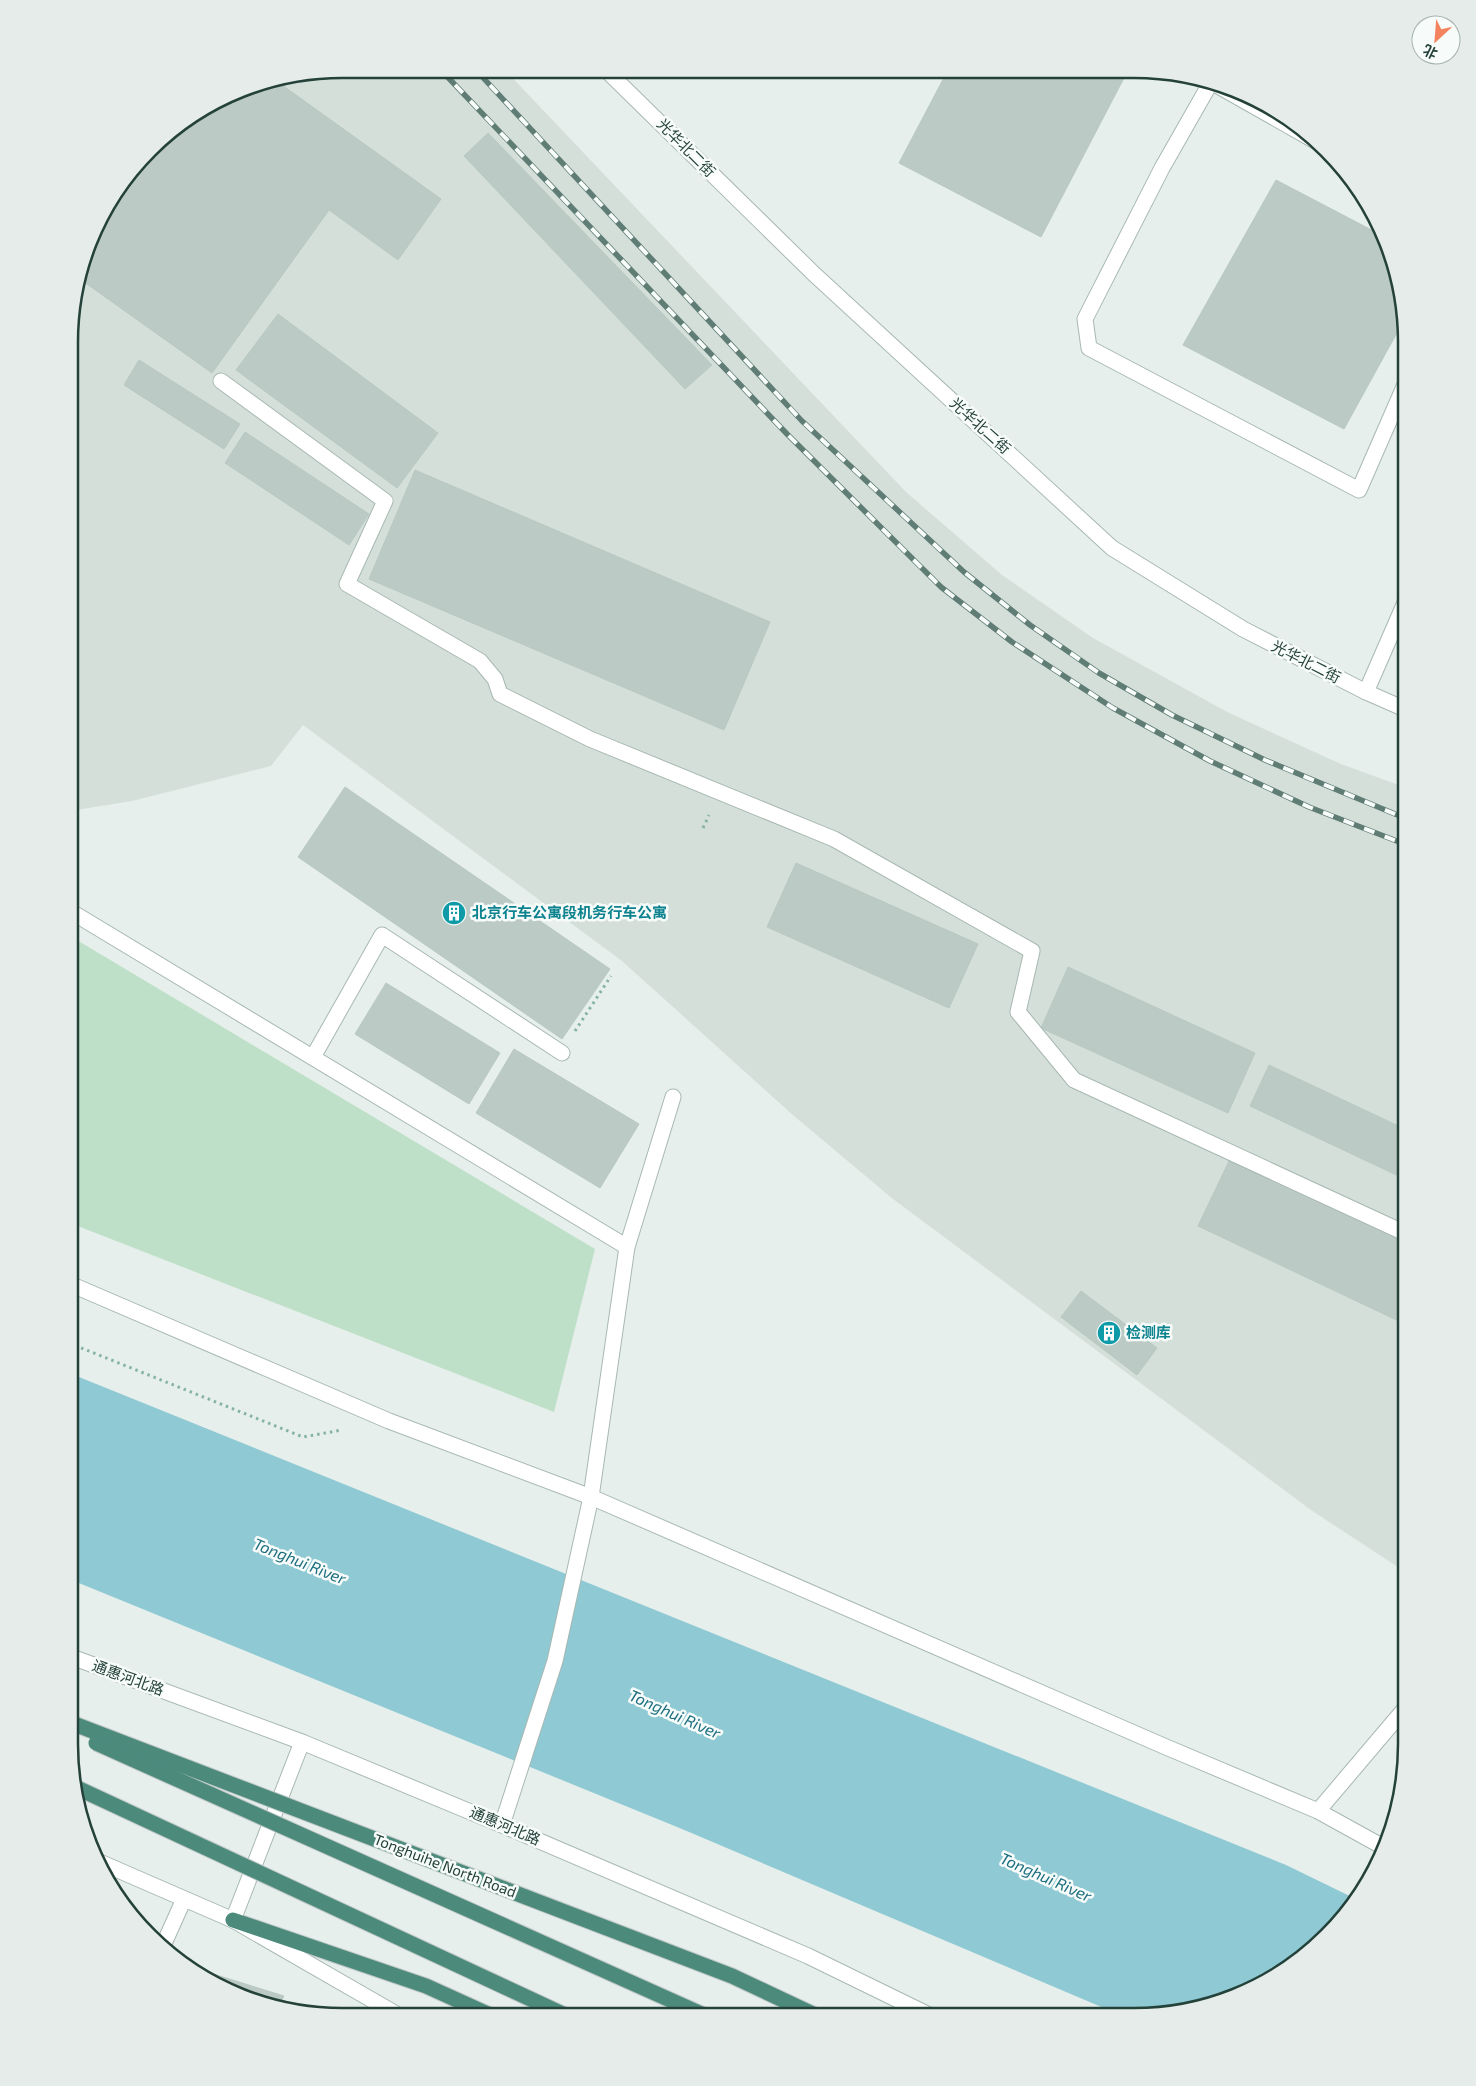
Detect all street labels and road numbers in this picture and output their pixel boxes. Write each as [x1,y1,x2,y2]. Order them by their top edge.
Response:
street label: 光华北二街 [654,114,720,180]
street label: 光华北二街 [947,393,1015,457]
street label: 光华北二街 [1269,636,1344,686]
street label: 通惠河北路 [90,1656,167,1698]
street label: 通惠河北路 [467,1802,543,1848]
street label: Tonghuihe North Road [372,1830,519,1901]

